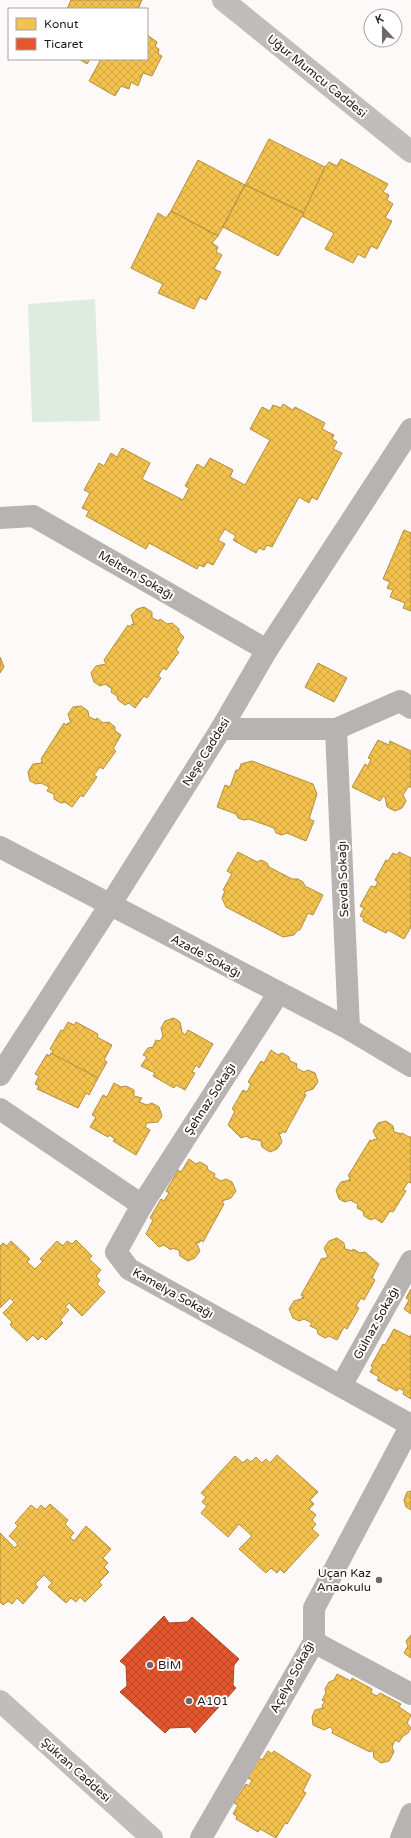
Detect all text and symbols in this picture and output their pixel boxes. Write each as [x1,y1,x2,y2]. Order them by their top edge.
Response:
legend [8,8,148,60]
north arrow [363,8,403,48]
text: K [374,12,386,27]
text: Konut [44,17,79,31]
street label: Uğur Mumcu Caddesi [264,32,370,120]
text: Ticaret [44,37,84,51]
street label: Meltem Sokağı [96,548,176,602]
street label: Neşe Caddesi [179,715,233,789]
street label: Sevda Sokağı [335,841,351,917]
street label: Azade Sokağı [168,932,244,980]
street label: Şehnaz Sokağı [182,1060,238,1138]
street label: Kamelya Sokağı [130,1265,216,1321]
street label: Gülnaz Sokağı [350,1284,402,1362]
place label: Uçan Kaz Anaokulu [317,1566,371,1594]
marker: Uçan Kaz Anaokulu [374,1575,384,1585]
street label: Açelya Sokağı [267,1639,317,1715]
place label: BİM [158,1658,181,1672]
marker: BİM [145,1660,155,1670]
place label: A101 [197,1694,229,1708]
marker: A101 [184,1696,194,1706]
street label: Şükran Caddesi [38,1735,114,1805]

